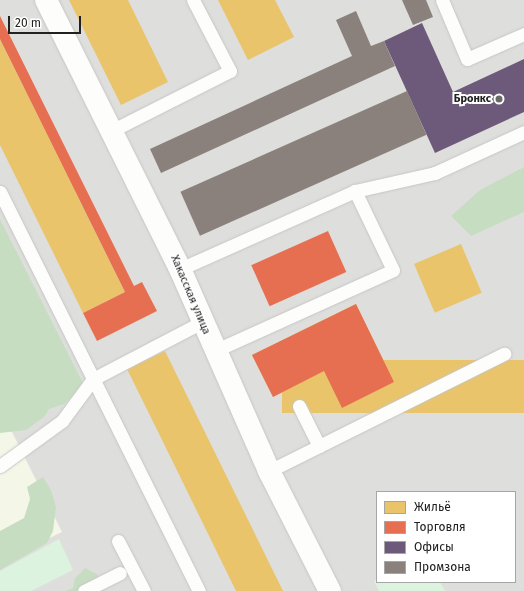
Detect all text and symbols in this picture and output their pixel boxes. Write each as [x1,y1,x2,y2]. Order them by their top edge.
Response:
scale bar [10,8,83,34]
text: 20 m [15,16,41,30]
place label: Бронкс [454,92,491,106]
marker: Бронкс [494,94,504,104]
street label: Хакасская улица [167,253,213,337]
legend [376,491,516,583]
text: Жильё [414,500,451,514]
text: Торговля [414,520,466,534]
text: Офисы [414,540,454,554]
text: Промзона [414,560,471,574]

